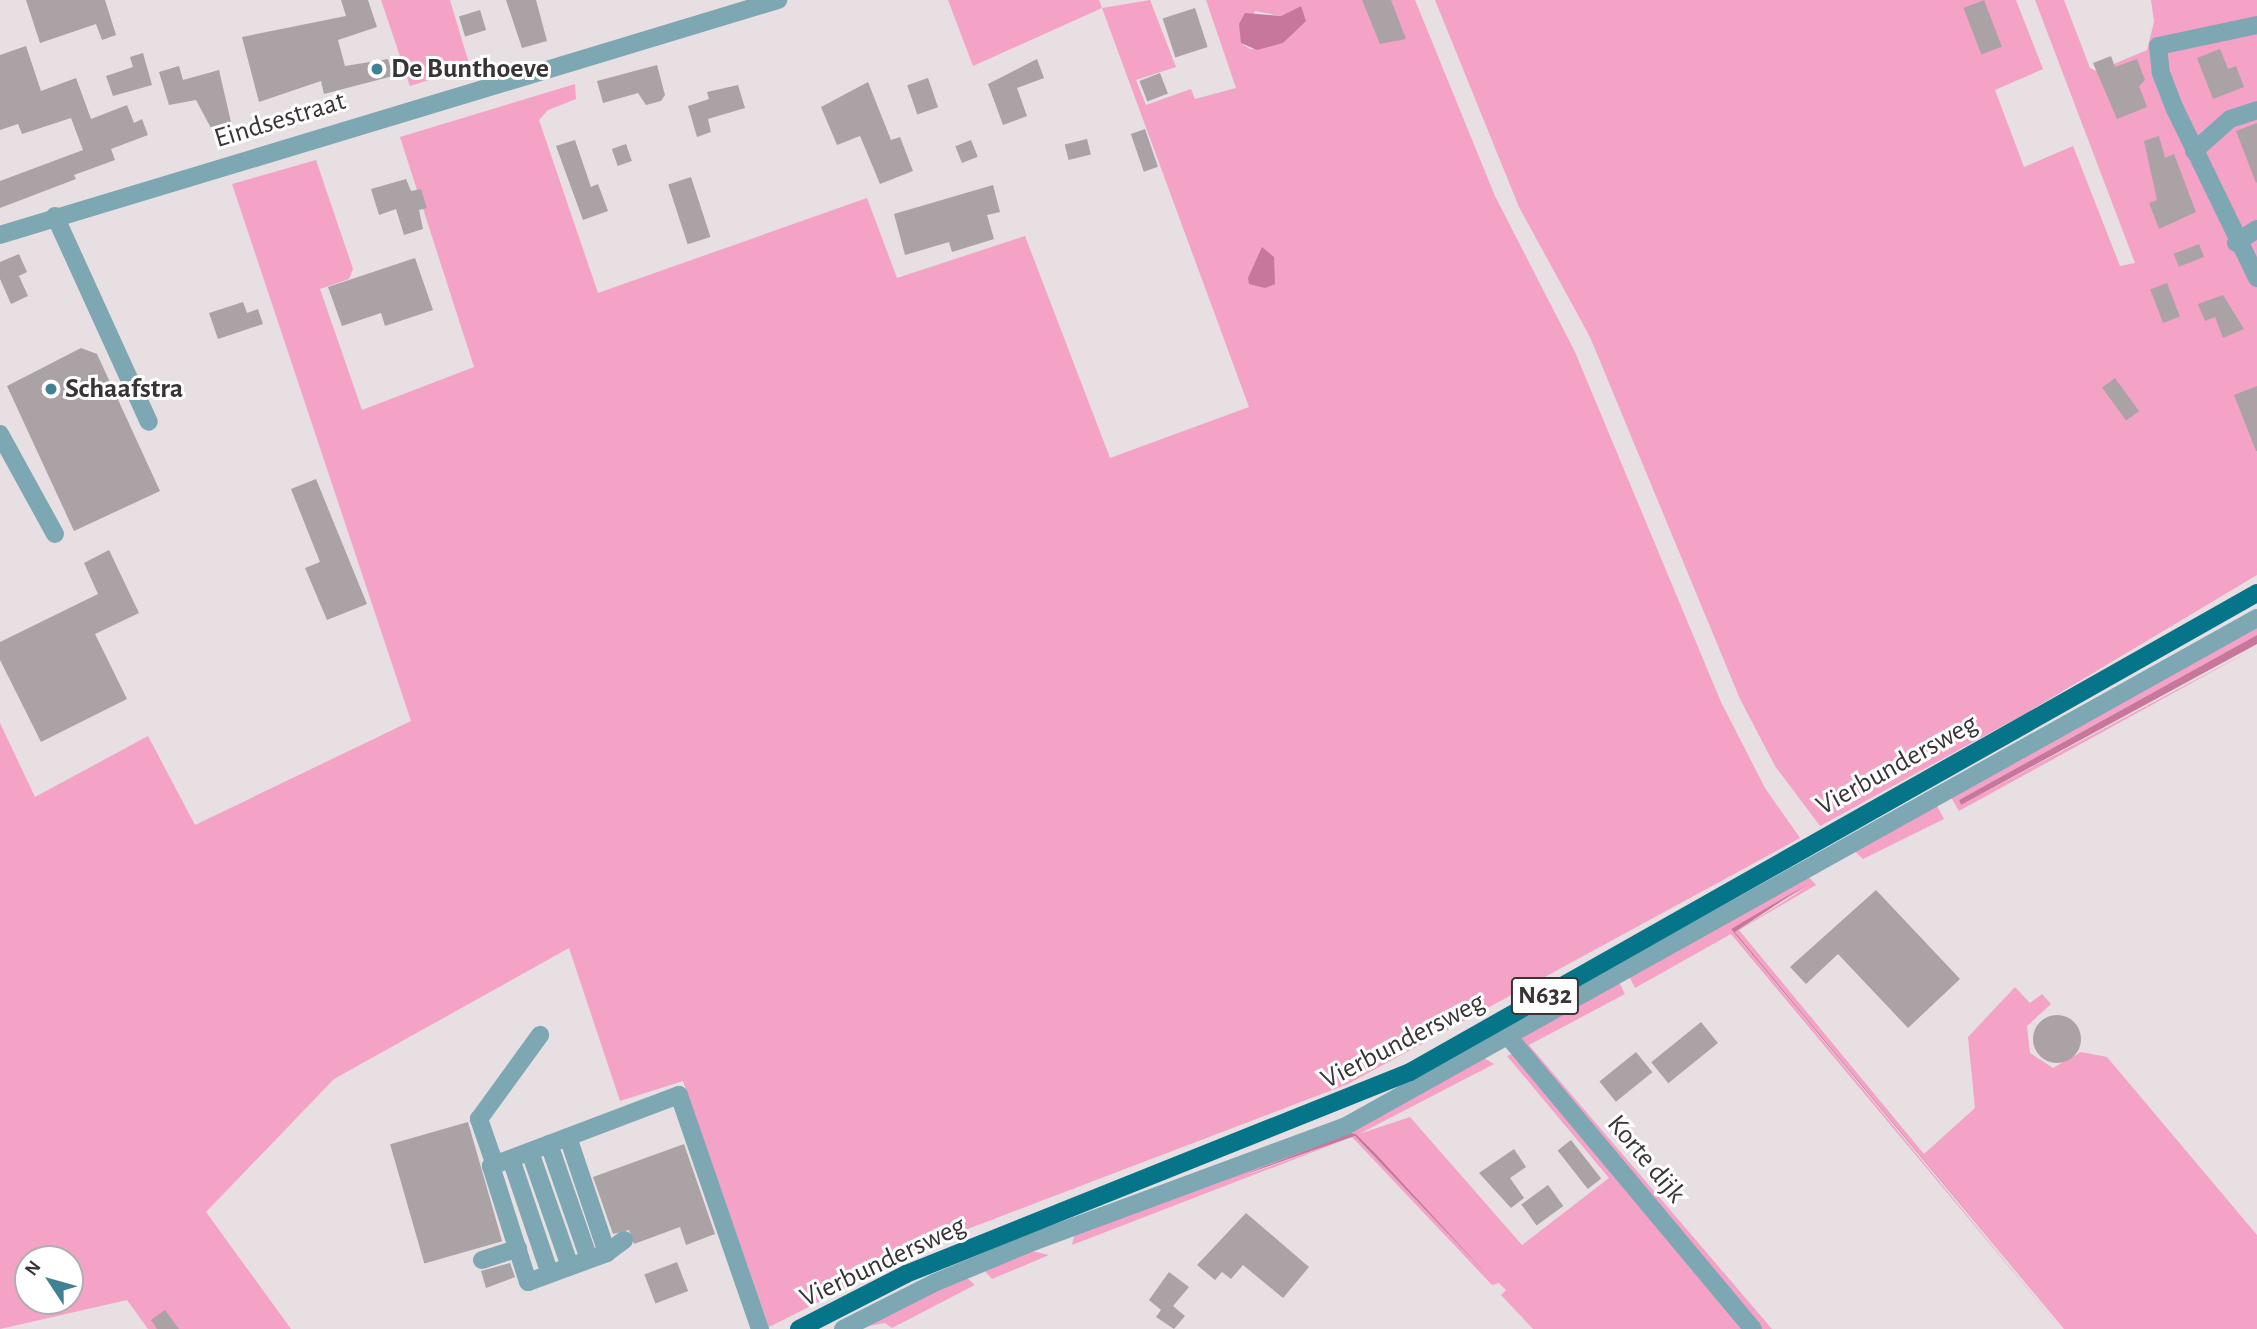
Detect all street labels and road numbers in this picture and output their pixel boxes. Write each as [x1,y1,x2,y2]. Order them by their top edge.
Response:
street label: Eindsestraat [210,84,350,156]
street label: Vierbundersweg [1811,707,1983,823]
road number: N632 [1510,973,1580,1018]
street label: Vierbundersweg [1316,985,1490,1097]
street label: Korte dijk [1599,1108,1693,1210]
street label: Vierbundersweg [795,1209,971,1315]

